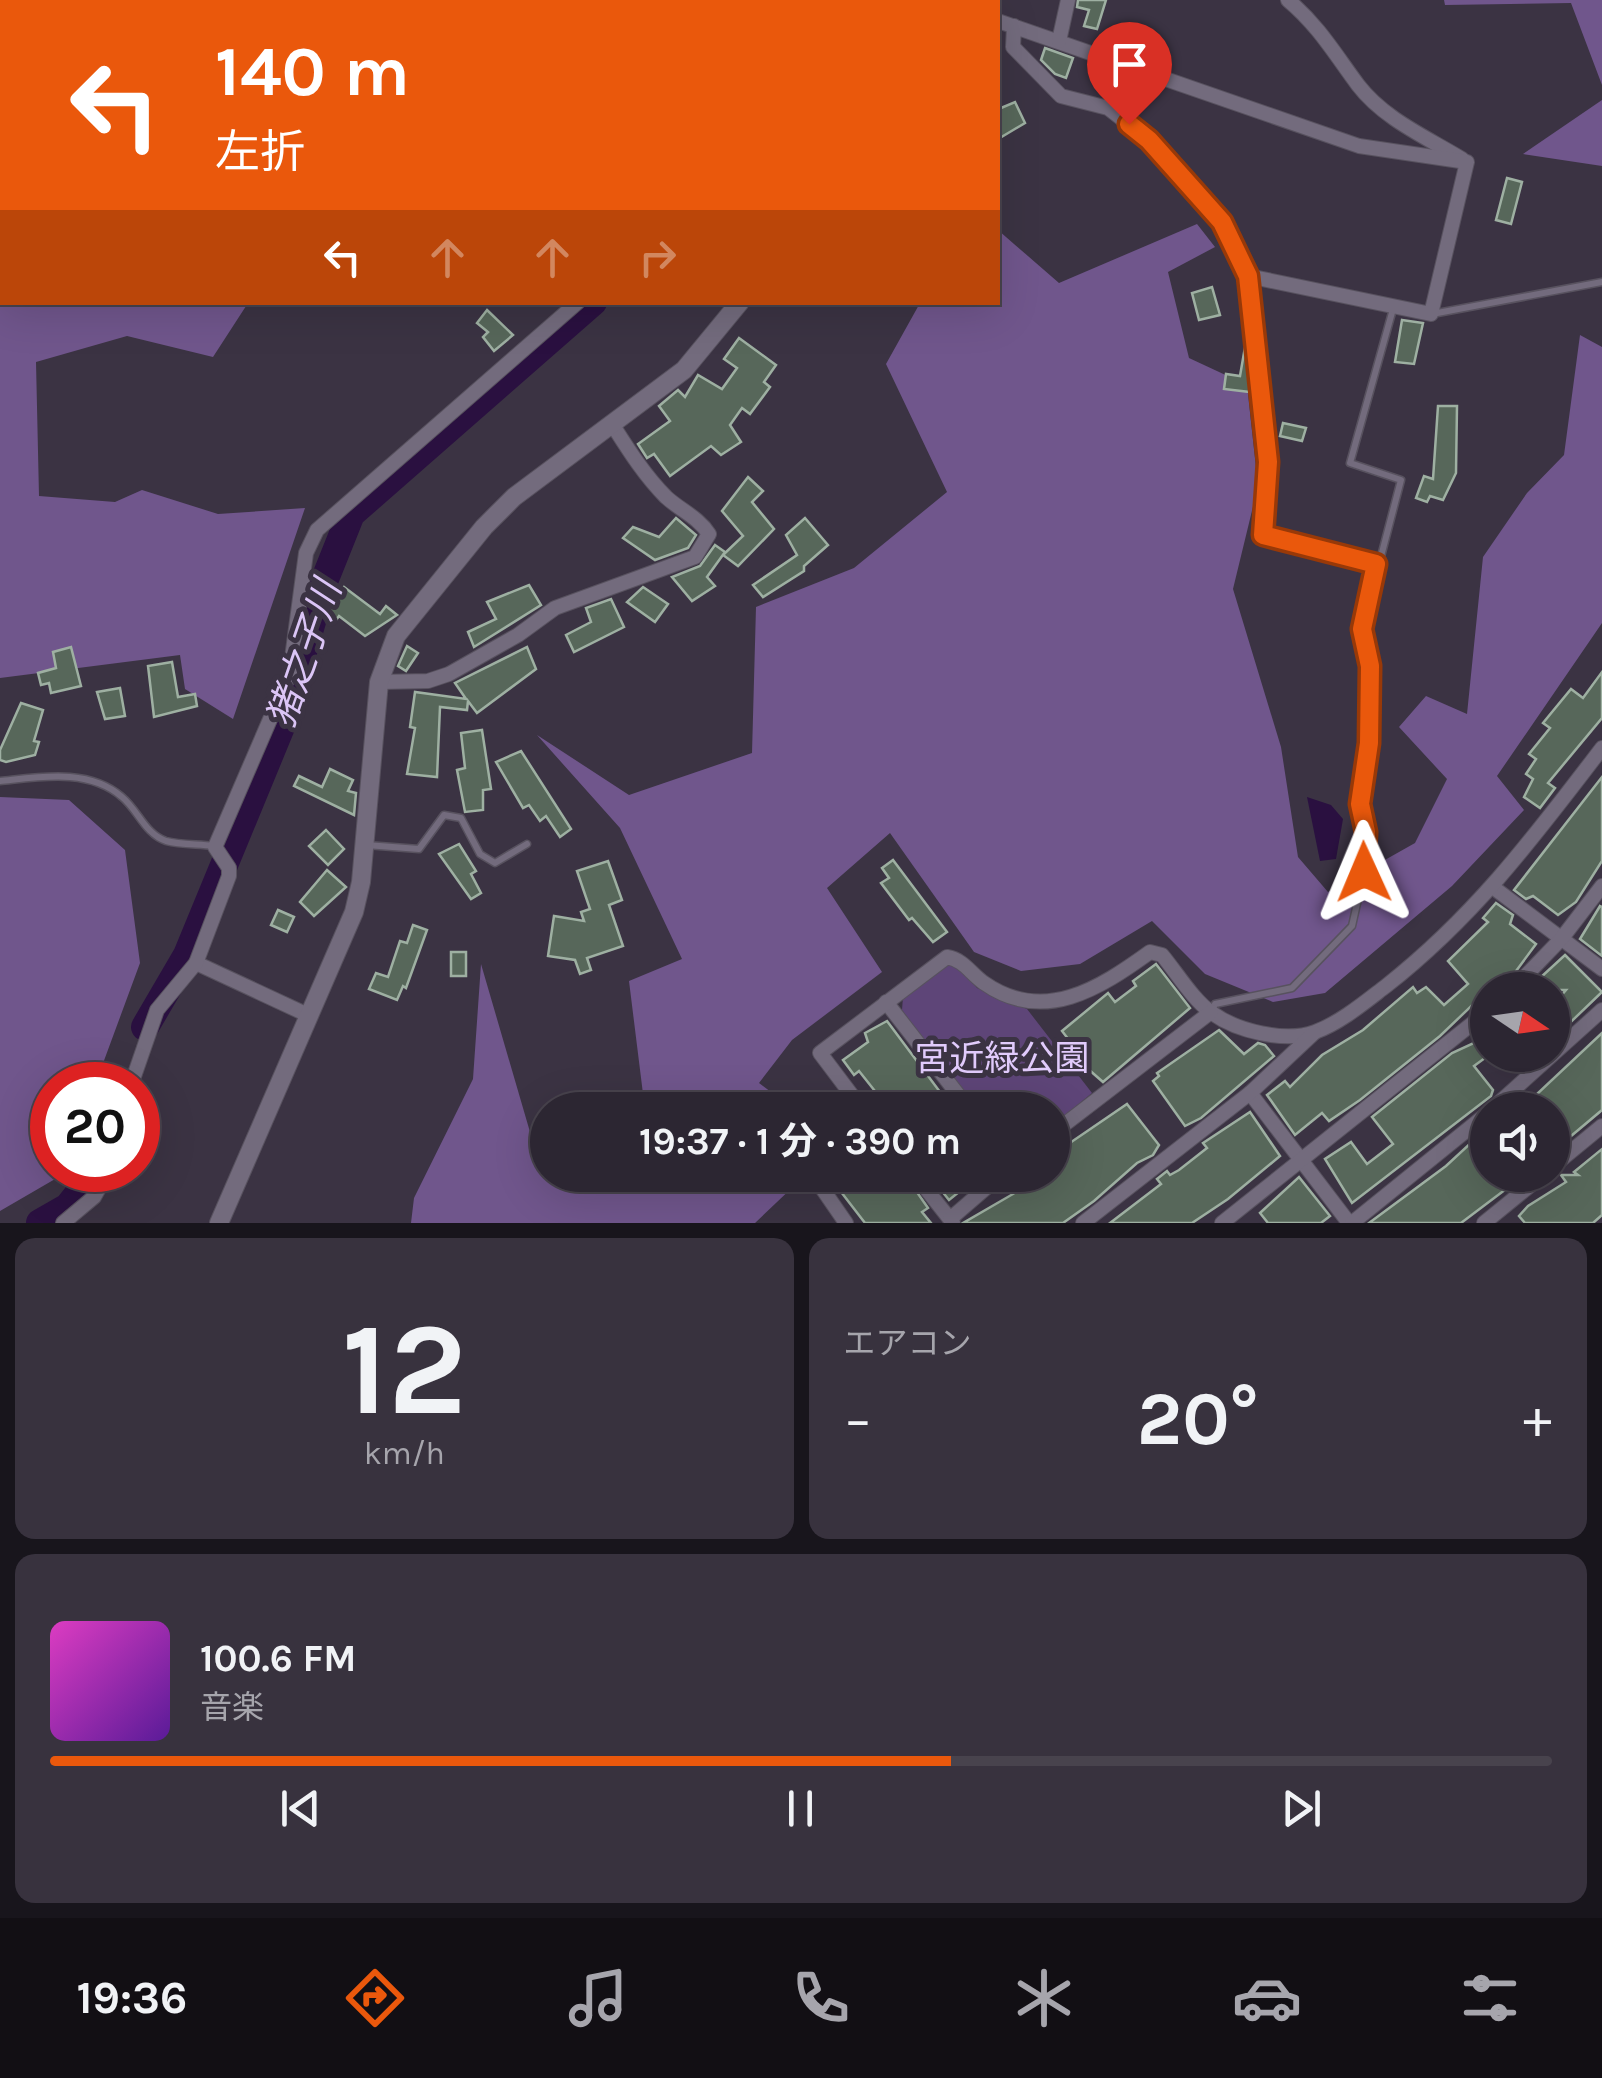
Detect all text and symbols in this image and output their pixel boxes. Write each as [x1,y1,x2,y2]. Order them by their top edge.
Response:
pin [1087,22,1172,125]
text: 140 m [215,31,410,113]
icon: arrive [1102,37,1157,92]
icon: left [50,40,180,170]
text: 左折 [215,126,305,178]
icon: left [315,230,370,285]
icon: ahead [420,230,475,285]
icon: ahead [525,230,580,285]
icon: right [630,230,685,285]
water label: 猪之子川 [258,571,352,733]
position arrow [1312,820,1416,924]
north arrow [1470,972,1570,1072]
map controls [1470,972,1570,1192]
park label: 宮近緑公園 [914,1038,1090,1079]
speed limit sign: 20 [30,1062,160,1192]
button: sound [1470,1092,1570,1192]
text: 19:37 · 1 分 · 390 m [639,1119,961,1164]
text: 12 [342,1294,467,1446]
text: エアコン [844,1325,972,1362]
text: 20° [1137,1375,1259,1463]
text: − [844,1387,872,1451]
text: + [1523,1387,1552,1451]
text: km/h [364,1435,445,1472]
text: 100.6 FM [200,1636,356,1681]
text: 音楽 [200,1689,264,1726]
icon: previous [273,1781,328,1836]
icon: pause [773,1781,828,1836]
icon: next [1274,1781,1329,1836]
icon: directions [340,1963,410,2033]
icon: music [563,1963,633,2033]
icon: phone [786,1963,856,2033]
icon: climate [1009,1963,1079,2033]
icon: car [1232,1963,1302,2033]
icon: filters [1455,1963,1525,2033]
text: 19:36 [77,1972,187,2024]

